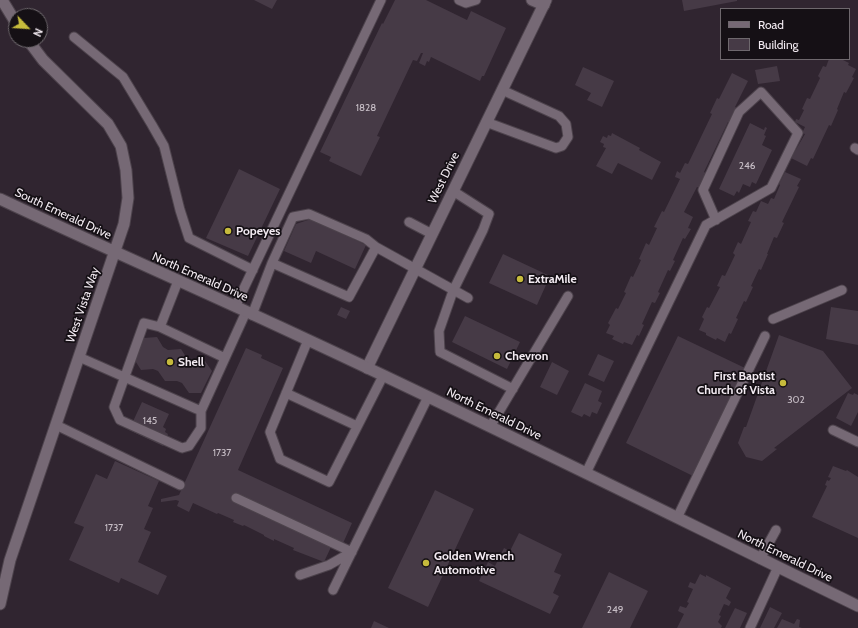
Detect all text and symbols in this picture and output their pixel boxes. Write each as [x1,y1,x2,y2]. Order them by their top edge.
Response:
north arrow [8,8,48,48]
legend [720,8,850,60]
text: Road [758,17,784,32]
text: N [30,26,46,39]
text: Building [758,37,799,52]
house number: 1828 [356,102,376,114]
street label: West Drive [425,150,463,206]
house number: 246 [739,160,755,172]
street label: South Emerald Drive [12,185,114,243]
place label: Popeyes [236,224,280,238]
marker: Popeyes [223,226,233,236]
street label: North Emerald Drive [150,249,250,305]
street label: West Vista Way [63,265,103,345]
place label: ExtraMile [528,272,577,286]
marker: ExtraMile [515,274,525,284]
place label: Chevron [505,349,548,363]
marker: Chevron [492,351,502,361]
place label: Shell [178,355,204,369]
marker: Shell [165,357,175,367]
place label: First Baptist Church of Vista [697,369,775,397]
marker: First Baptist Church of Vista [778,378,788,388]
street label: North Emerald Drive [444,385,544,443]
house number: 302 [787,394,805,406]
house number: 145 [143,415,157,427]
house number: 1737 [213,447,231,459]
house number: 1737 [105,522,123,534]
street label: North Emerald Drive [735,527,835,585]
place label: Golden Wrench Automotive [434,549,514,577]
marker: Golden Wrench Automotive [421,558,431,568]
house number: 249 [607,604,623,616]

